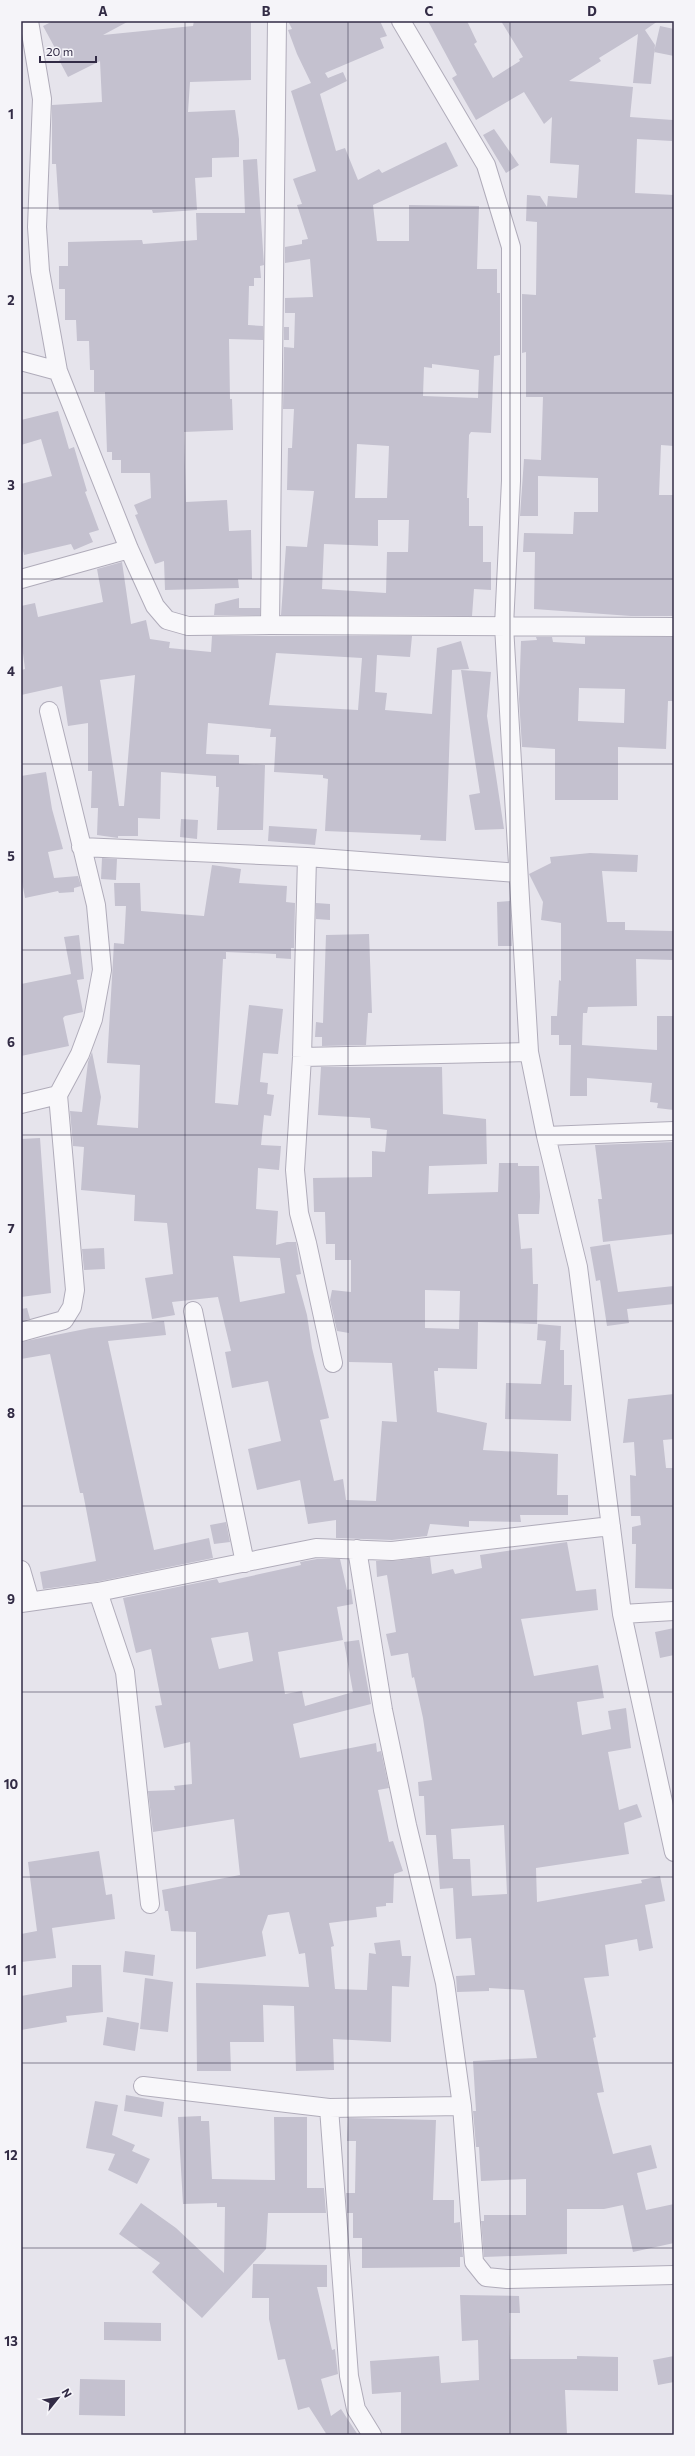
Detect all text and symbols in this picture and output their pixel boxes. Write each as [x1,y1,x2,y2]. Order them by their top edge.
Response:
text: A [98,3,108,19]
text: B [262,3,271,19]
text: C [425,3,434,19]
text: D [587,3,597,19]
scale bar [40,38,96,64]
text: 20 m [46,44,73,58]
text: 1 [8,106,14,122]
text: 2 [7,292,15,308]
text: 3 [7,477,15,493]
text: 4 [7,663,15,679]
text: 5 [7,848,15,864]
text: 6 [7,1034,15,1050]
text: 7 [7,1220,15,1236]
text: 8 [7,1405,15,1421]
text: 9 [7,1591,15,1607]
text: 10 [4,1776,19,1792]
text: 11 [5,1962,17,1978]
text: 12 [4,2147,18,2163]
text: 13 [4,2333,18,2349]
north arrow [38,2378,78,2418]
text: N [59,2386,75,2400]

